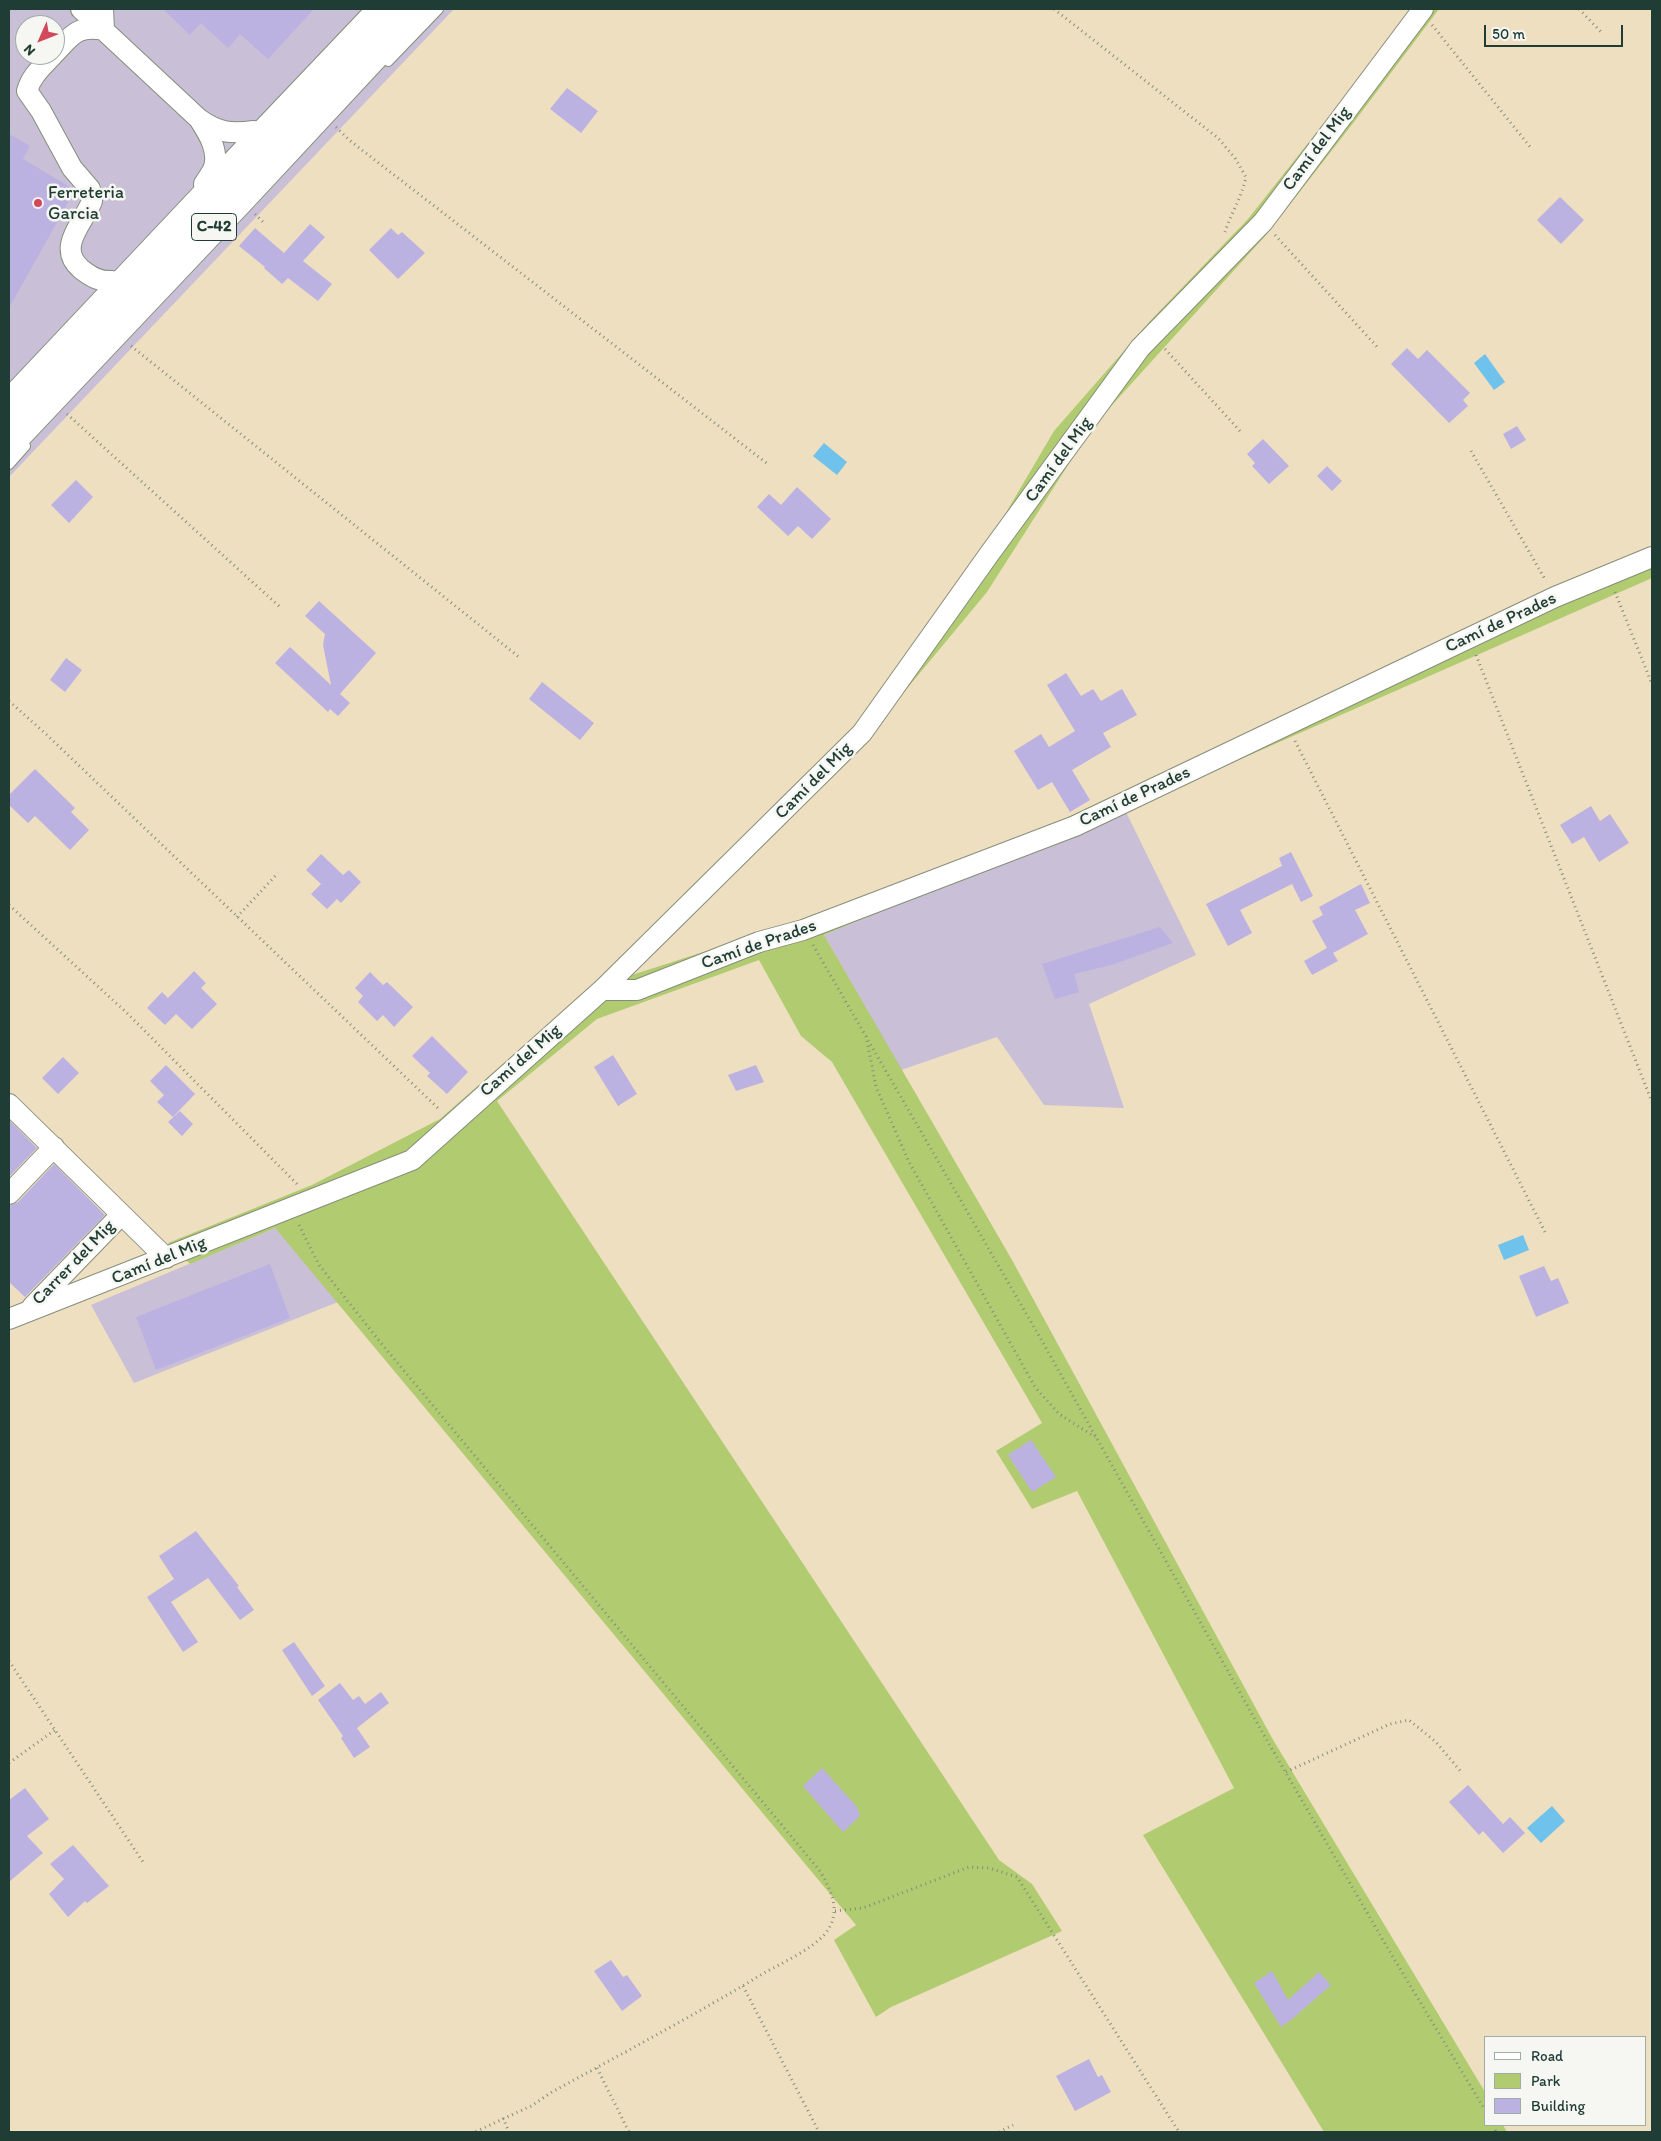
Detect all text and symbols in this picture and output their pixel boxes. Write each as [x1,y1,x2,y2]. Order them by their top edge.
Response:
north arrow [15,15,65,65]
scale bar [1486,15,1625,47]
text: 50 m [1492,25,1525,43]
text: N [20,41,39,59]
street label: Camí del Mig [1278,102,1356,196]
place label: Ferreteria Garcia [48,182,124,224]
marker: Ferreteria Garcia [32,197,44,209]
road number: C-42 [192,213,236,240]
street label: Camí del Mig [1021,413,1097,507]
street label: Camí de Prades [1442,588,1560,658]
street label: Camí del Mig [771,738,857,824]
street label: Camí de Prades [1076,762,1194,832]
street label: Camí de Prades [699,915,819,975]
street label: Camí del Mig [476,1020,566,1102]
street label: Carrer del Mig [28,1216,120,1310]
street label: Camí del Mig [108,1232,210,1290]
legend [1484,2036,1646,2126]
text: Road [1531,2047,1563,2065]
text: Park [1531,2072,1561,2090]
text: Building [1531,2097,1585,2115]

